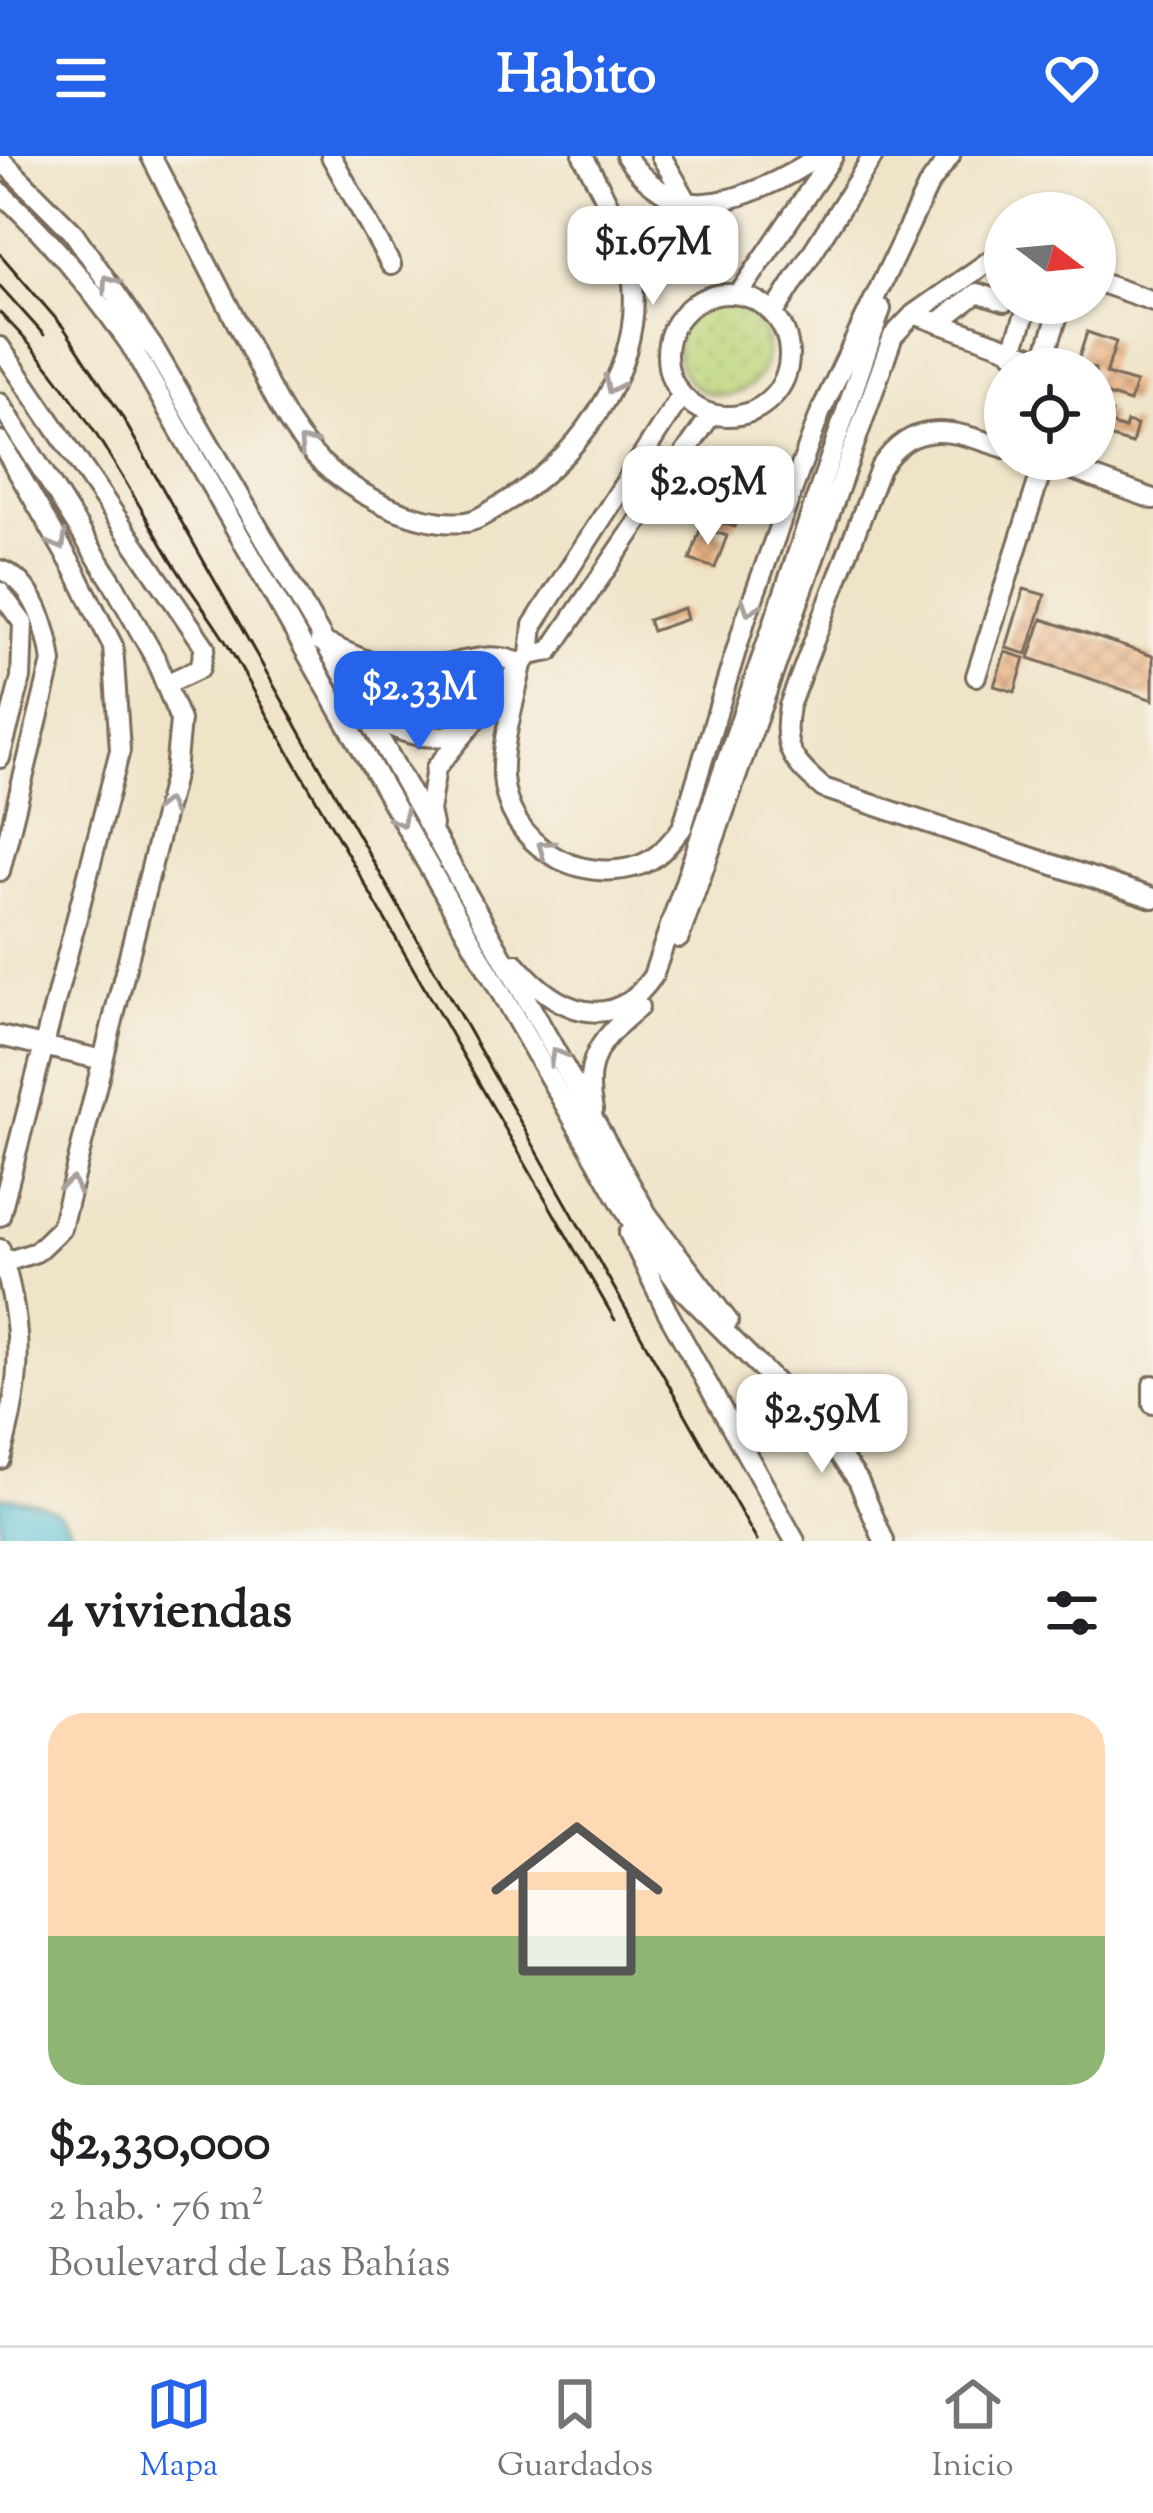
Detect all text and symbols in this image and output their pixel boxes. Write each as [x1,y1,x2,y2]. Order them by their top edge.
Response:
text: Habito [497,39,656,117]
icon: menu [48,45,114,111]
icon: heart [1039,45,1105,111]
north arrow [984,192,1116,324]
map controls [984,192,1116,480]
pin: $1.67M [555,206,751,308]
text: $1.67M [594,217,712,273]
one-way arrow [101,274,123,296]
button: locate [984,348,1116,480]
one-way arrow [603,373,626,394]
one-way arrow [299,437,320,458]
pin: $2.05M [610,446,806,548]
text: $2.05M [649,457,767,513]
one-way arrow [45,529,68,551]
one-way arrow [740,595,764,616]
pin: $2.33M [321,651,517,753]
text: $2.33M [361,662,477,718]
one-way arrow [152,797,177,818]
one-way arrow [386,806,409,827]
one-way arrow [536,840,558,862]
one-way arrow [548,1047,571,1069]
one-way arrow [57,1176,82,1196]
pin: $2.59M [724,1374,920,1476]
text: $2.59M [763,1385,881,1441]
text: 4 viviendas [48,1577,292,1650]
icon: filters [1039,1580,1105,1646]
icon: home [469,1791,685,2007]
text: $2,330,000 [48,2109,270,2182]
text: 2 hab. · 76 m² [48,2182,264,2238]
text: Boulevard de Las Bahías [48,2238,450,2294]
tab: Mapa [139,2371,218,2491]
tab: Guardados [497,2371,653,2491]
tab: Inicio [932,2371,1014,2491]

